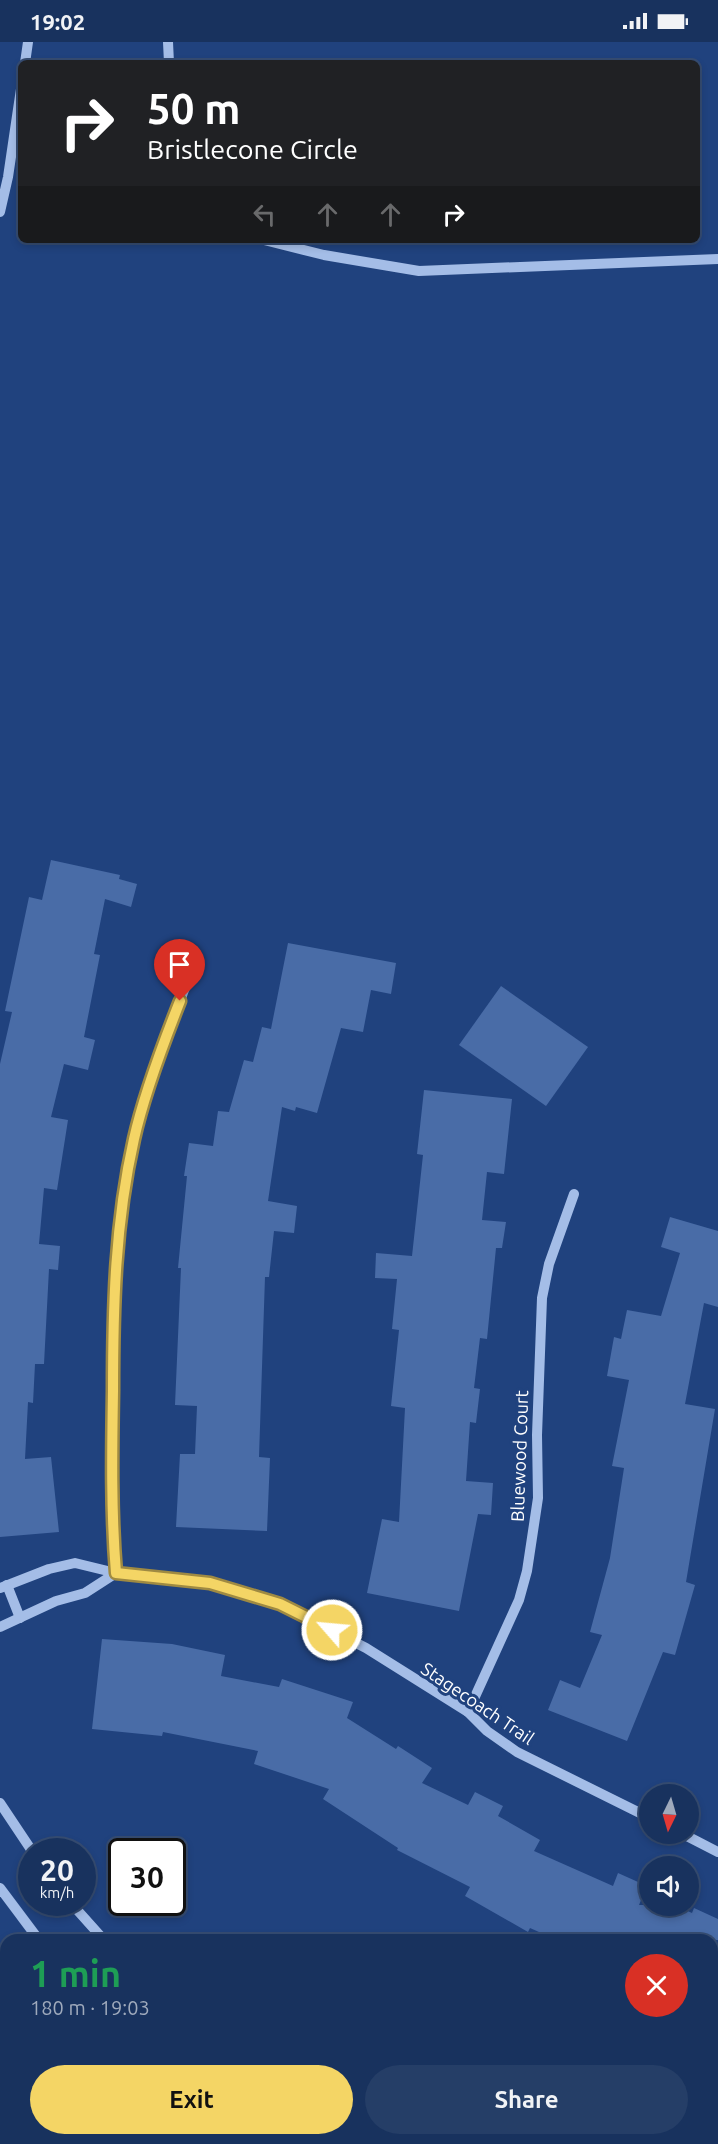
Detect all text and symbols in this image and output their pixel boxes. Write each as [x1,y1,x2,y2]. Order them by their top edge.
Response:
text: 19:02 [30,9,85,34]
icon: right [48,84,126,162]
text: 50 m [147,85,241,132]
text: Bristlecone Circle [147,134,358,164]
icon: left [248,198,281,231]
icon: ahead [311,198,344,231]
icon: ahead [374,198,407,231]
icon: right [437,198,470,231]
pin [154,939,205,1001]
icon: arrive [163,948,196,981]
street label: Bluewood Court [507,1390,531,1522]
position arrow [300,1598,364,1662]
street label: Stagecoach Trail [418,1658,538,1748]
north arrow [639,1784,699,1844]
map controls [639,1784,699,1916]
speed limit sign: 30 [108,1838,186,1916]
text: 20 [40,1853,74,1887]
button: sound [639,1856,699,1916]
text: km/h [40,1884,74,1901]
text: 1 min [30,1953,121,1994]
button: close [625,1954,688,2017]
text: 180 m · 19:03 [30,1996,150,2019]
button: Exit [30,2065,353,2134]
button: Share [365,2065,688,2134]

